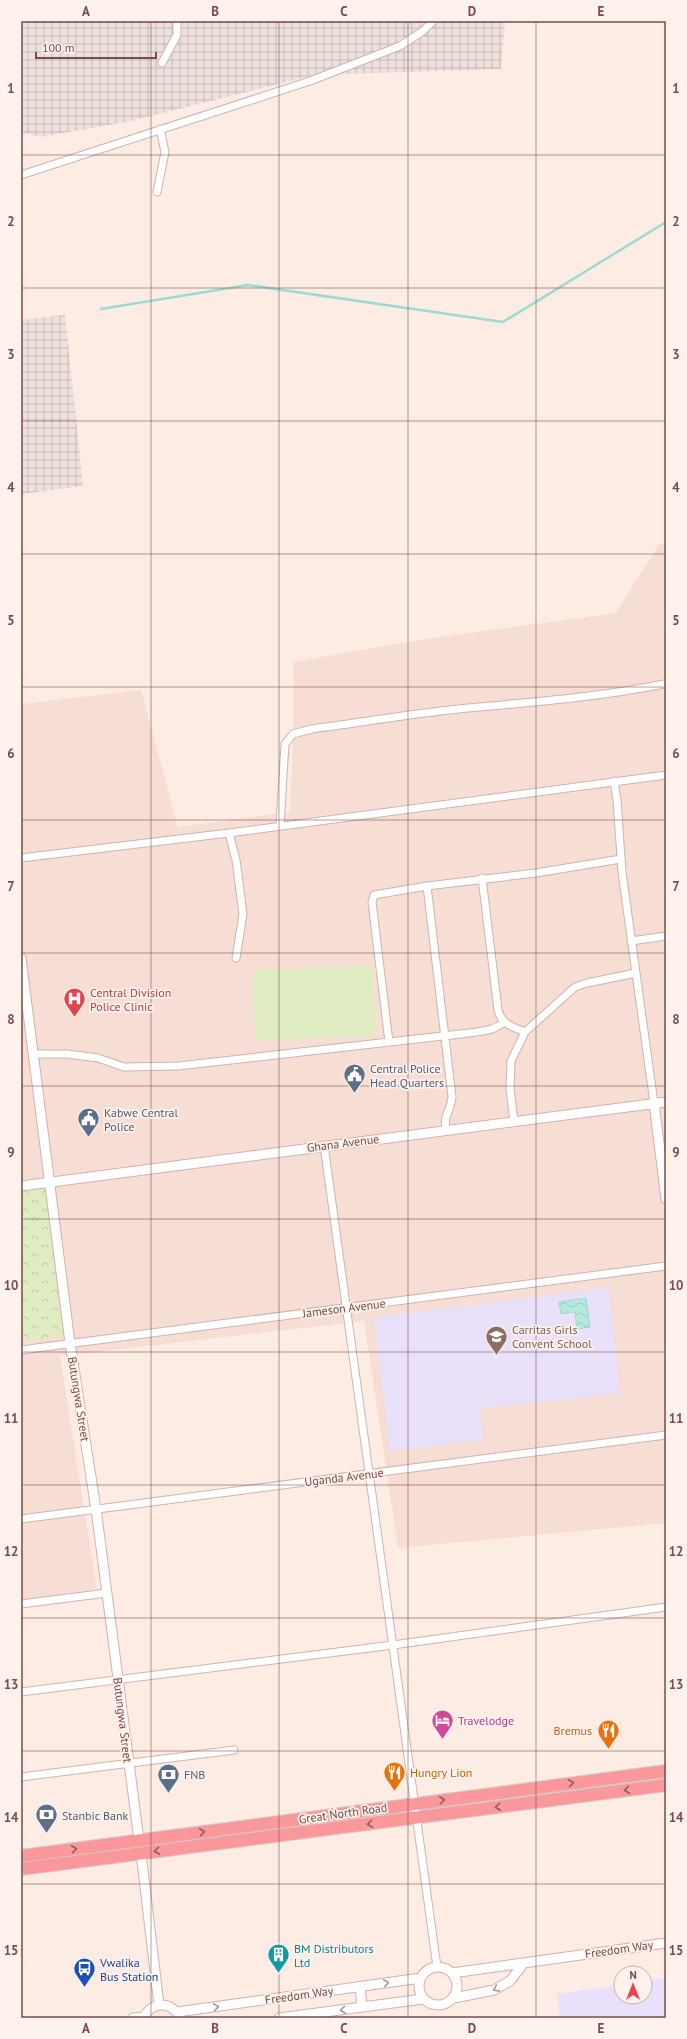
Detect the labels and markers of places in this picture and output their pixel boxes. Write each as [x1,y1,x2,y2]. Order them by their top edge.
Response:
place label: Central Division Police Clinic [90,985,171,1014]
hospital icon: Central Division Police Clinic [62,986,88,1019]
place label: Central Police Head Quarters [370,1061,444,1090]
public building icon: Central Police Head Quarters [342,1062,368,1095]
place label: Kabwe Central Police [104,1105,178,1134]
public building icon: Kabwe Central Police [75,1106,101,1139]
place label: Carritas Girls Convent School [512,1322,592,1351]
school or university icon: Carritas Girls Convent School [484,1323,510,1356]
hotel icon: Travelodge [429,1707,455,1740]
place label: Travelodge [458,1713,514,1728]
restaurant icon: Bremus [595,1717,621,1750]
place label: Bremus [554,1723,592,1738]
restaurant icon: Hungry Lion [382,1759,408,1792]
bank icon: FNB [156,1761,182,1794]
place label: Hungry Lion [410,1765,472,1780]
place label: FNB [184,1767,205,1782]
bank icon: Stanbic Bank [34,1802,60,1835]
place label: Stanbic Bank [62,1808,129,1823]
place label: BM Distributors Ltd [294,1941,374,1970]
building icon: BM Distributors Ltd [265,1942,291,1975]
place label: Vwalika Bus Station [99,1955,158,1984]
bus stop icon: Vwalika Bus Station [72,1956,98,1989]

